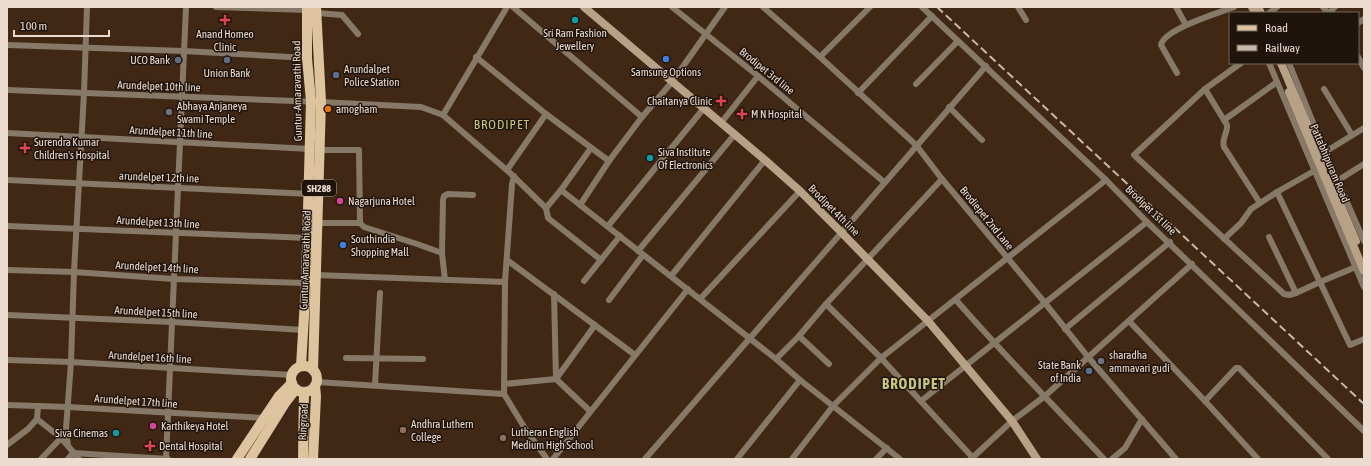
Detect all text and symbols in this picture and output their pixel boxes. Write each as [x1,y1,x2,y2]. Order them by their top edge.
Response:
scale bar [14,12,109,38]
legend [1229,12,1359,64]
marker: Anand Homeo Clinic [219,14,231,26]
marker: Sri Ram Fashion Jewellery [570,15,580,25]
text: 100 m [20,19,47,33]
text: Road [1265,21,1288,35]
place label: Sri Ram Fashion Jewellery [543,27,607,52]
place label: Anand Homeo Clinic [196,28,254,53]
street label: Guntur-Amaravathi Road [290,41,304,141]
text: Railway [1265,41,1300,55]
street label: Brodipet 3rd line [737,45,797,97]
place label: UCO Bank [130,54,170,66]
marker: Samsung Options [661,54,671,64]
marker: UCO Bank [173,55,183,65]
marker: Union Bank [222,55,232,65]
place label: Arundalpet Police Station [344,63,400,88]
place label: Samsung Options [631,66,701,78]
place label: Union Bank [204,67,251,79]
marker: Arundalpet Police Station [331,70,341,80]
street label: Arundelpet 10th line [117,79,201,93]
place label: Chaitanya Clinic [647,95,713,107]
marker: Chaitanya Clinic [715,95,727,107]
place label: Abhaya Anjaneya Swami Temple [177,100,247,125]
place label: amogham [336,103,377,115]
marker: amogham [323,104,333,114]
marker: Abhaya Anjaneya Swami Temple [164,107,174,117]
marker: M N Hospital [736,108,748,120]
place label: M N Hospital [751,108,802,120]
district label: BRODIPET [474,117,530,132]
street label: Pattabhipuram Road [1308,122,1352,204]
street label: Arundelpet 11th line [129,124,213,140]
place label: Surendra Kumar Children's Hospital [34,136,110,161]
marker: Surendra Kumar Children's Hospital [19,142,31,154]
place label: Siva Institute Of Electronics [658,146,713,171]
marker: Siva Institute Of Electronics [645,153,655,163]
street label: arundelpet 12th ine [119,170,199,184]
road number: SH288 [302,180,336,196]
street label: Brodipet 4th line [806,182,862,238]
street label: Brodipet 1st line [1123,183,1179,237]
street label: Brodiepet 2nd Lane [958,184,1016,252]
place label: Nagarjuna Hotel [348,195,415,207]
marker: Nagarjuna Hotel [335,196,345,206]
street label: Guntur Amaravathi Road [297,210,313,310]
street label: Arundelpet 13th line [116,214,200,230]
place label: Southindia Shopping Mall [351,233,409,258]
marker: Southindia Shopping Mall [338,240,348,250]
street label: Arundelpet 14th line [115,259,199,275]
street label: Arundelpet 15th line [114,304,198,320]
street label: Arundelpet 16th line [108,349,192,365]
place label: sharadha ammavari gudi [1109,349,1170,374]
marker: sharadha ammavari gudi [1096,356,1106,366]
place label: State Bank of India [1038,359,1081,384]
marker: State Bank of India [1084,366,1094,376]
district label: BRODIPET [882,375,946,392]
street label: Arundelpet 17th line [94,392,178,410]
street label: Ringroad [296,403,310,441]
place label: Andhra Luthern College [411,418,474,443]
place label: Karthikeya Hotel [161,420,229,432]
marker: Karthikeya Hotel [148,421,158,431]
marker: Andhra Luthern College [398,425,408,435]
place label: Lutheran English Medium High School [511,426,594,451]
place label: Siva Cinemas [55,427,108,439]
marker: Siva Cinemas [111,428,121,438]
marker: Lutheran English Medium High School [498,433,508,443]
marker: Dental Hospital [144,440,156,452]
place label: Dental Hospital [159,440,223,452]

